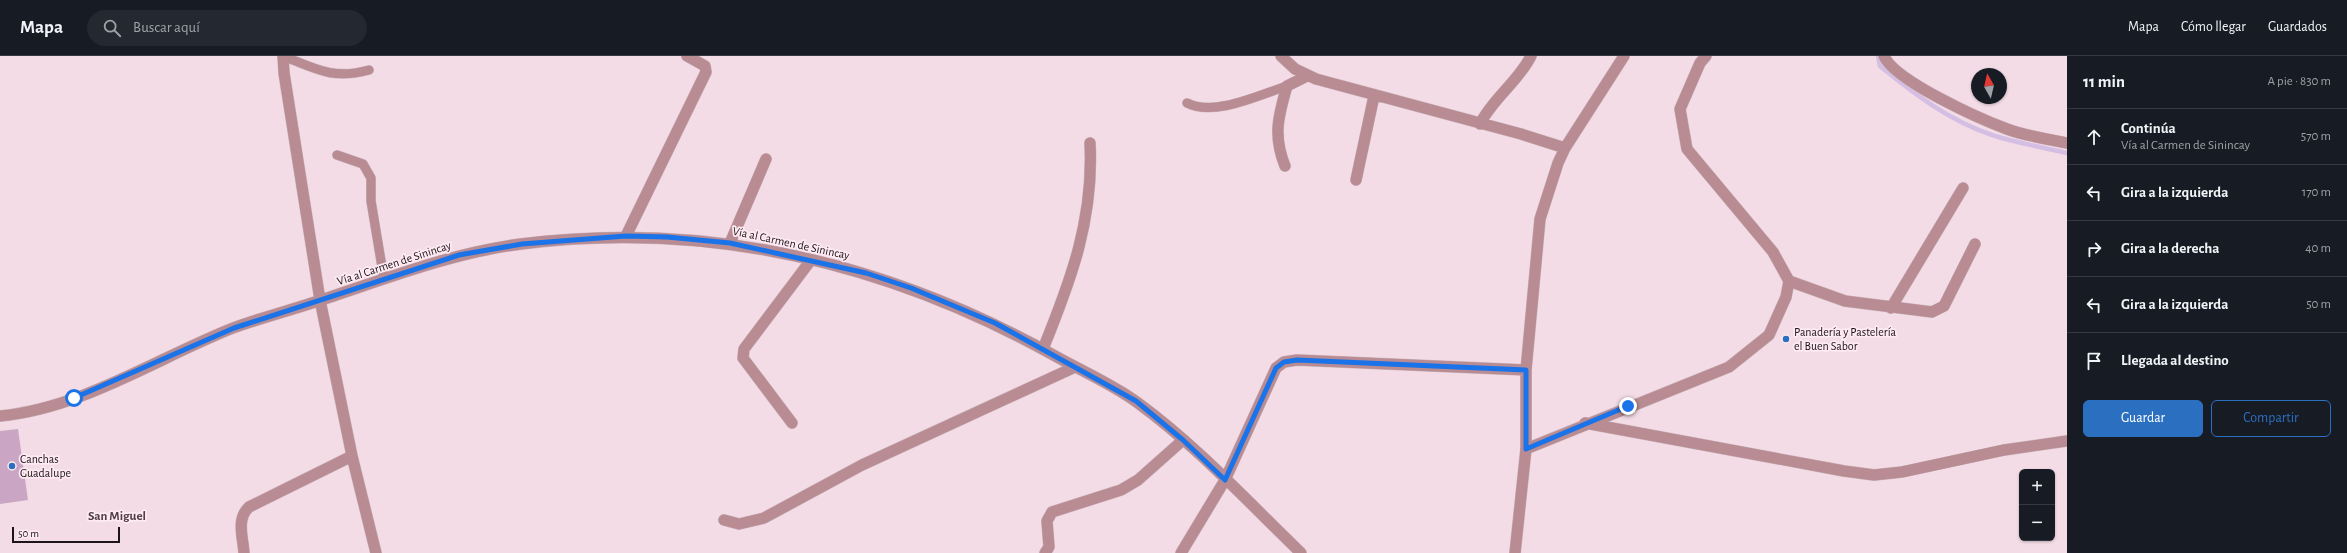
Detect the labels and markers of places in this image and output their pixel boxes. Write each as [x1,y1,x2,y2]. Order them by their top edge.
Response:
place label: Panadería y Pastelería el Buen Sabor [1794,326,1897,352]
marker: Panadería y Pastelería el Buen Sabor [1781,334,1791,344]
place label: Canchas Guadalupe [20,453,71,479]
marker: Canchas Guadalupe [7,461,17,471]

